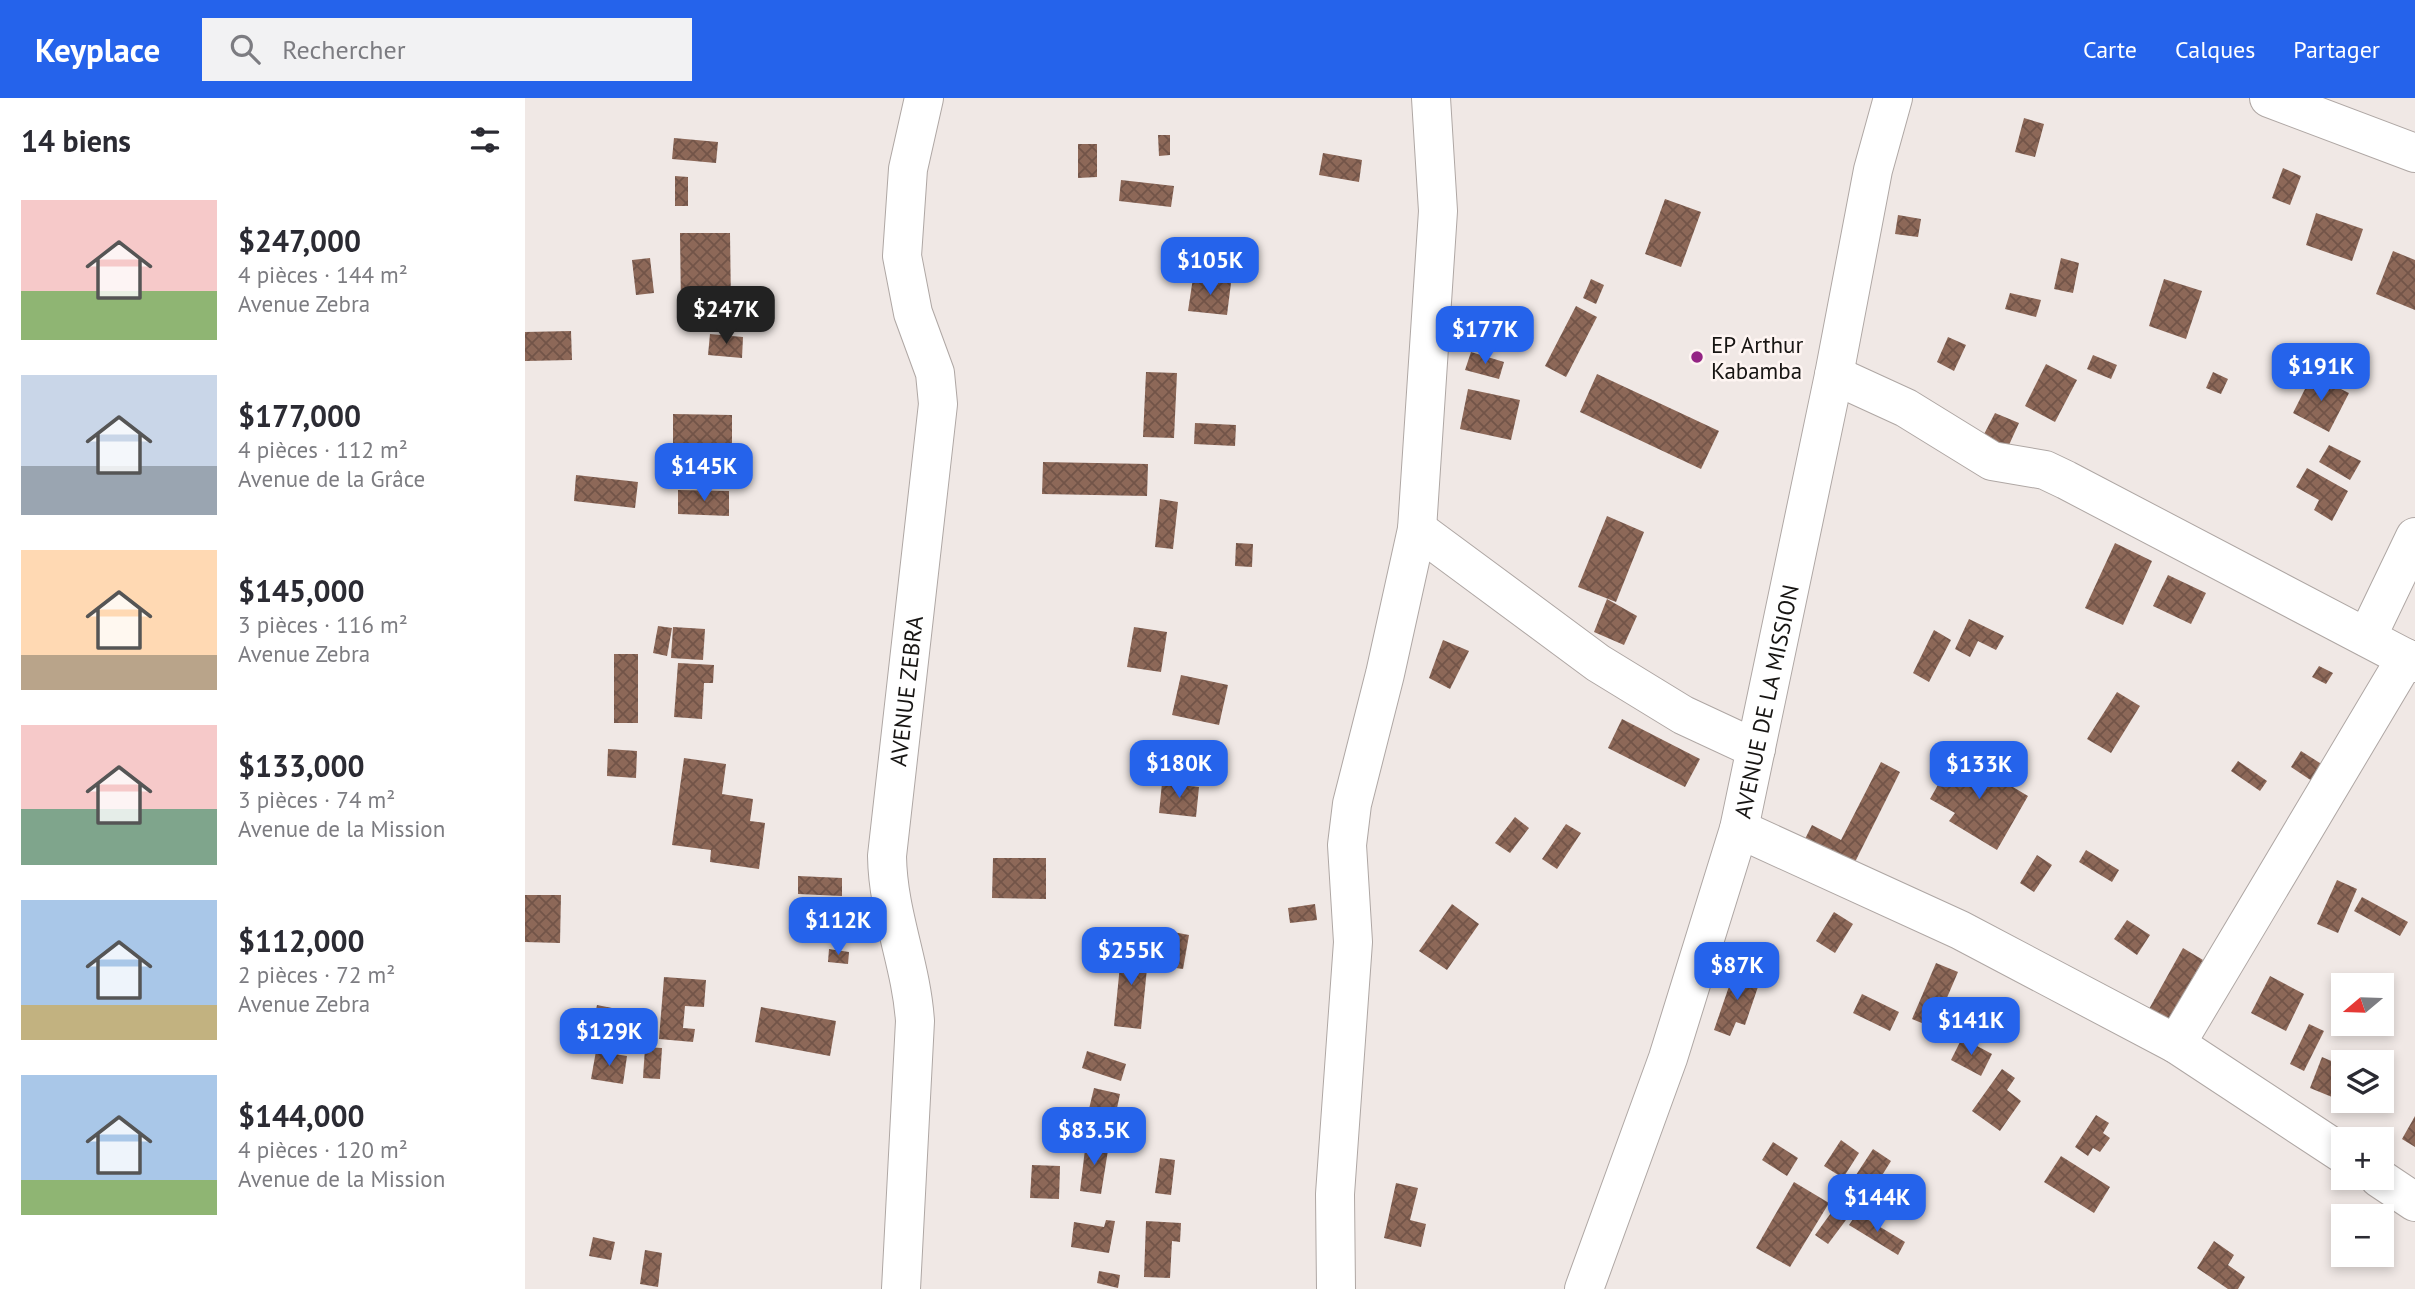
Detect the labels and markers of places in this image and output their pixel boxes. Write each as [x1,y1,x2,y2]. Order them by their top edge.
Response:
pin: $105K [1161,238,1259,297]
pin: $247K [677,286,775,346]
pin: $177K [1436,306,1534,366]
place label: EP Arthur Kabamba [1711,330,1803,385]
pin: $191K [2272,344,2370,403]
marker: EP Arthur Kabamba [1689,349,1705,365]
pin: $145K [655,444,753,503]
pin: $180K [1130,740,1228,800]
pin: $133K [1930,742,2028,801]
pin: $112K [789,898,887,957]
pin: $255K [1082,928,1180,987]
pin: $87K [1696,942,1778,1002]
pin: $141K [1922,998,2020,1057]
pin: $129K [560,1009,658,1068]
pin: $83.5K [1037,1108,1151,1167]
pin: $144K [1828,1174,1926,1234]

